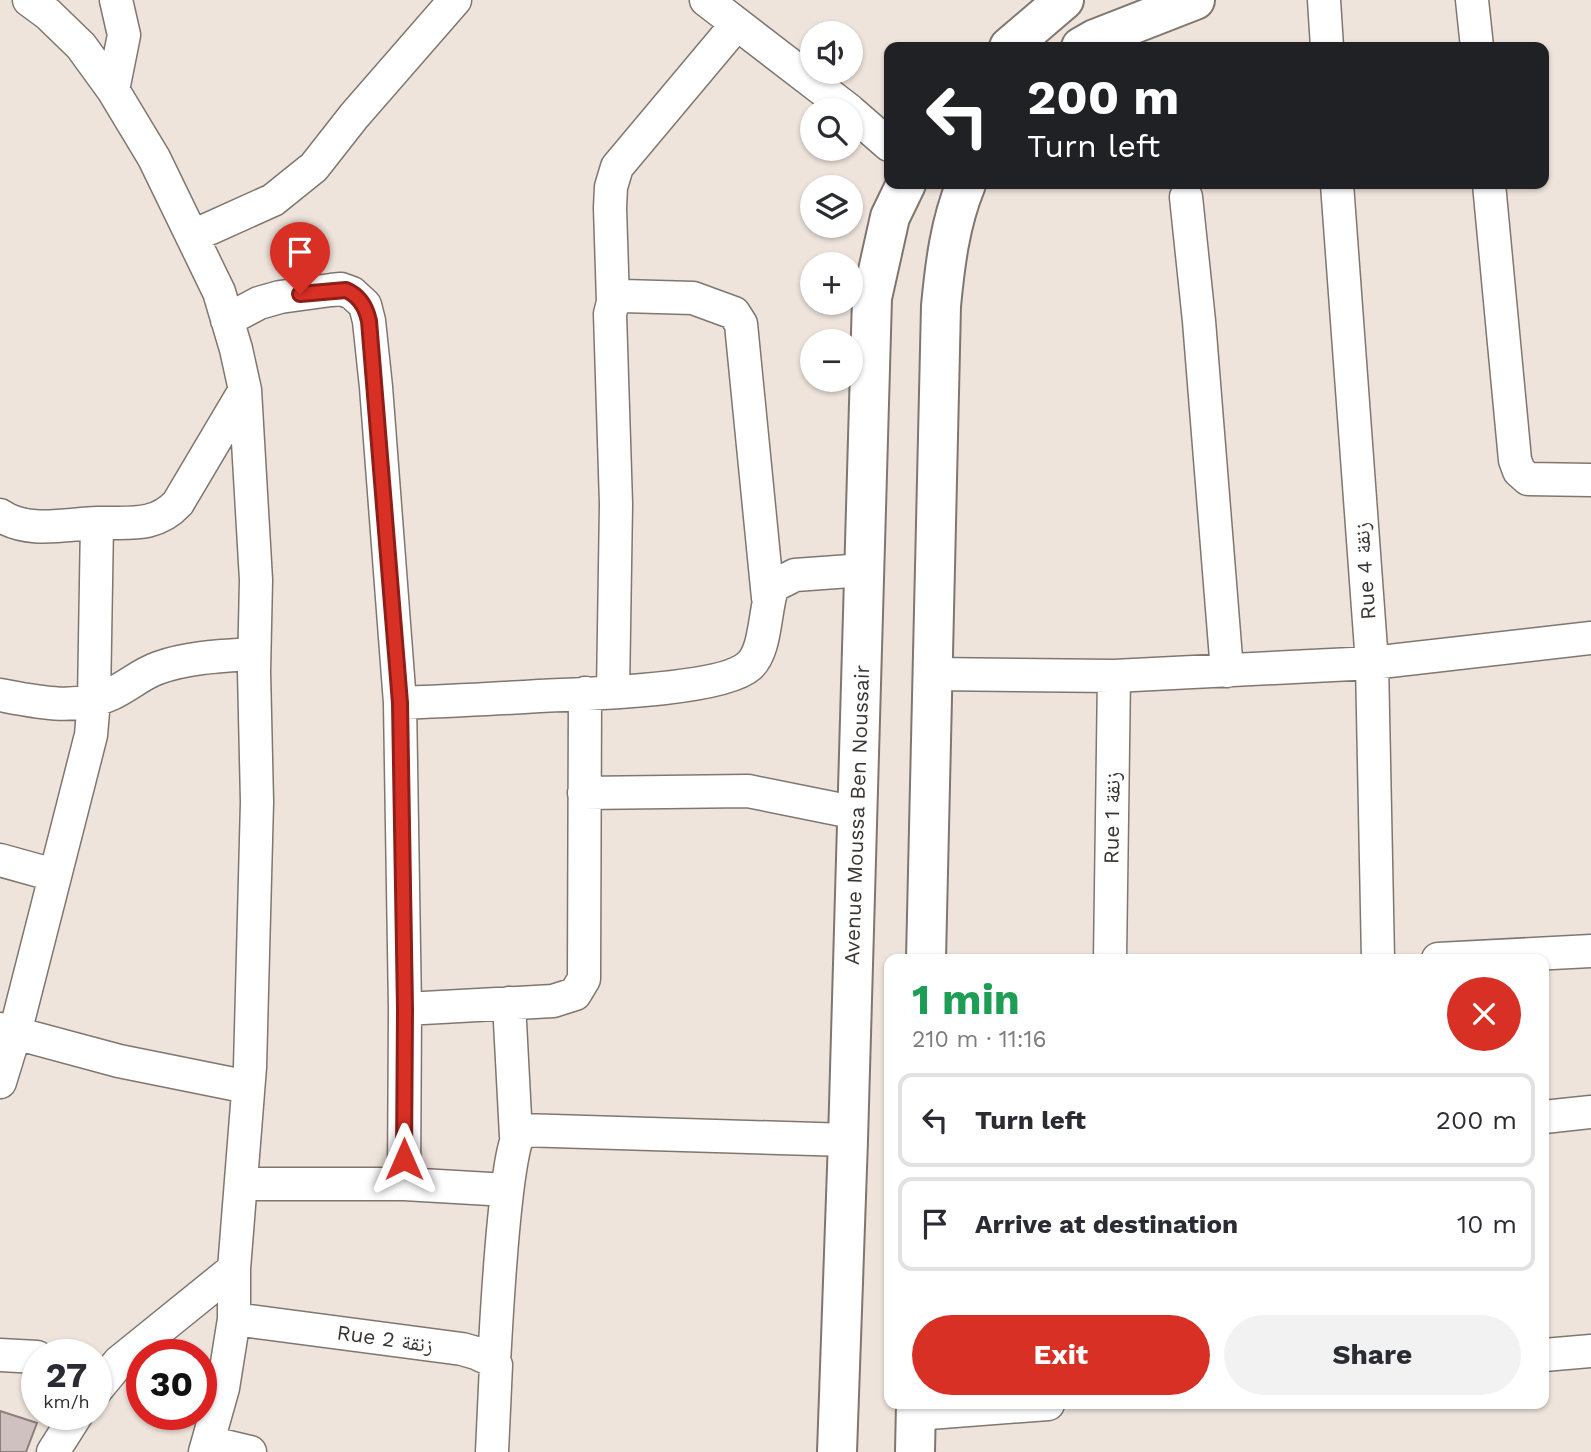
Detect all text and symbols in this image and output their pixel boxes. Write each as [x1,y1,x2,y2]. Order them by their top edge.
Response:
map controls [800,21,863,392]
button: sound [800,21,863,84]
text: 200 m [1027,68,1179,126]
icon: left [912,70,1003,161]
button: search [800,98,863,161]
text: Turn left [1027,127,1160,165]
button: layers [800,175,863,238]
pin [270,222,330,294]
icon: arrive [281,233,319,271]
button: + [800,252,863,315]
button: − [800,329,863,392]
street label: Rue 4 زنقة [1349,522,1380,621]
street label: Avenue Moussa Ben Noussair [839,664,874,966]
street label: Rue 1 زنقة [1098,772,1125,864]
text: 1 min [912,975,1020,1024]
button: close [1447,977,1521,1051]
text: 210 m · 11:16 [912,1026,1047,1053]
icon: left [916,1101,954,1139]
text: Turn left [975,1105,1086,1135]
text: 200 m [1436,1105,1517,1135]
position arrow [367,1122,441,1196]
icon: arrive [916,1205,954,1243]
text: Arrive at destination [975,1209,1238,1239]
text: 10 m [1457,1209,1517,1239]
button: Exit [912,1315,1210,1395]
button: Share [1224,1315,1521,1395]
street label: Rue 2 زنقة [335,1319,435,1358]
speed limit sign: 30 [126,1339,217,1430]
text: 27 [46,1354,87,1396]
text: km/h [43,1391,90,1412]

